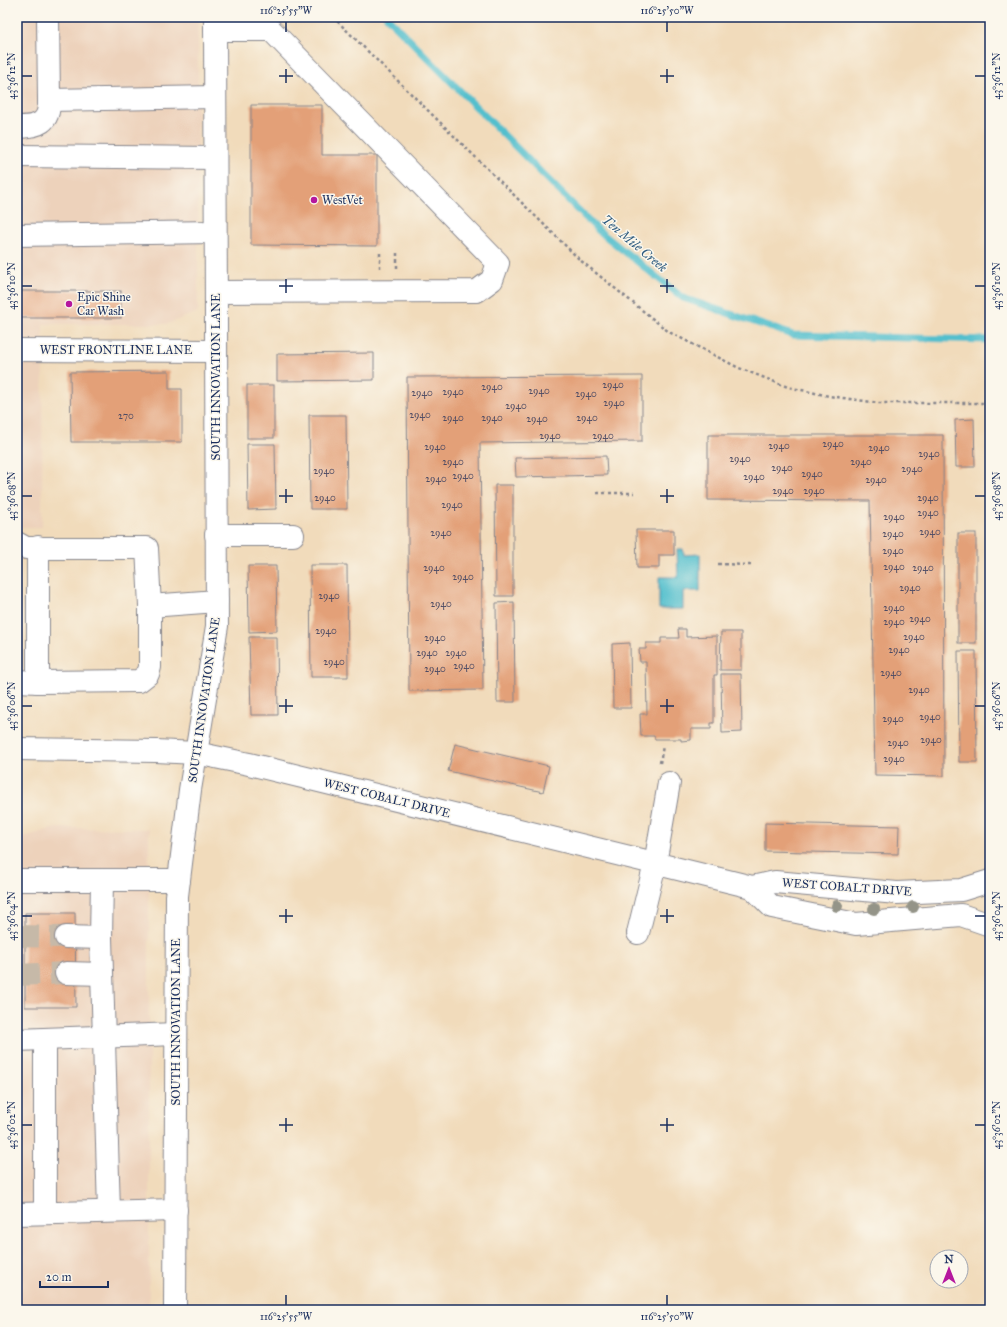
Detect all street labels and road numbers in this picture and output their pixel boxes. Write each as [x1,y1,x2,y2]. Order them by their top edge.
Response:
street label: SOUTH INNOVATION LANE [209,293,223,461]
street label: WEST FRONTLINE LANE [40,343,193,357]
street label: SOUTH INNOVATION LANE [185,616,223,784]
street label: WEST COBALT DRIVE [322,775,452,821]
street label: WEST COBALT DRIVE [782,875,913,899]
street label: SOUTH INNOVATION LANE [169,938,183,1106]

